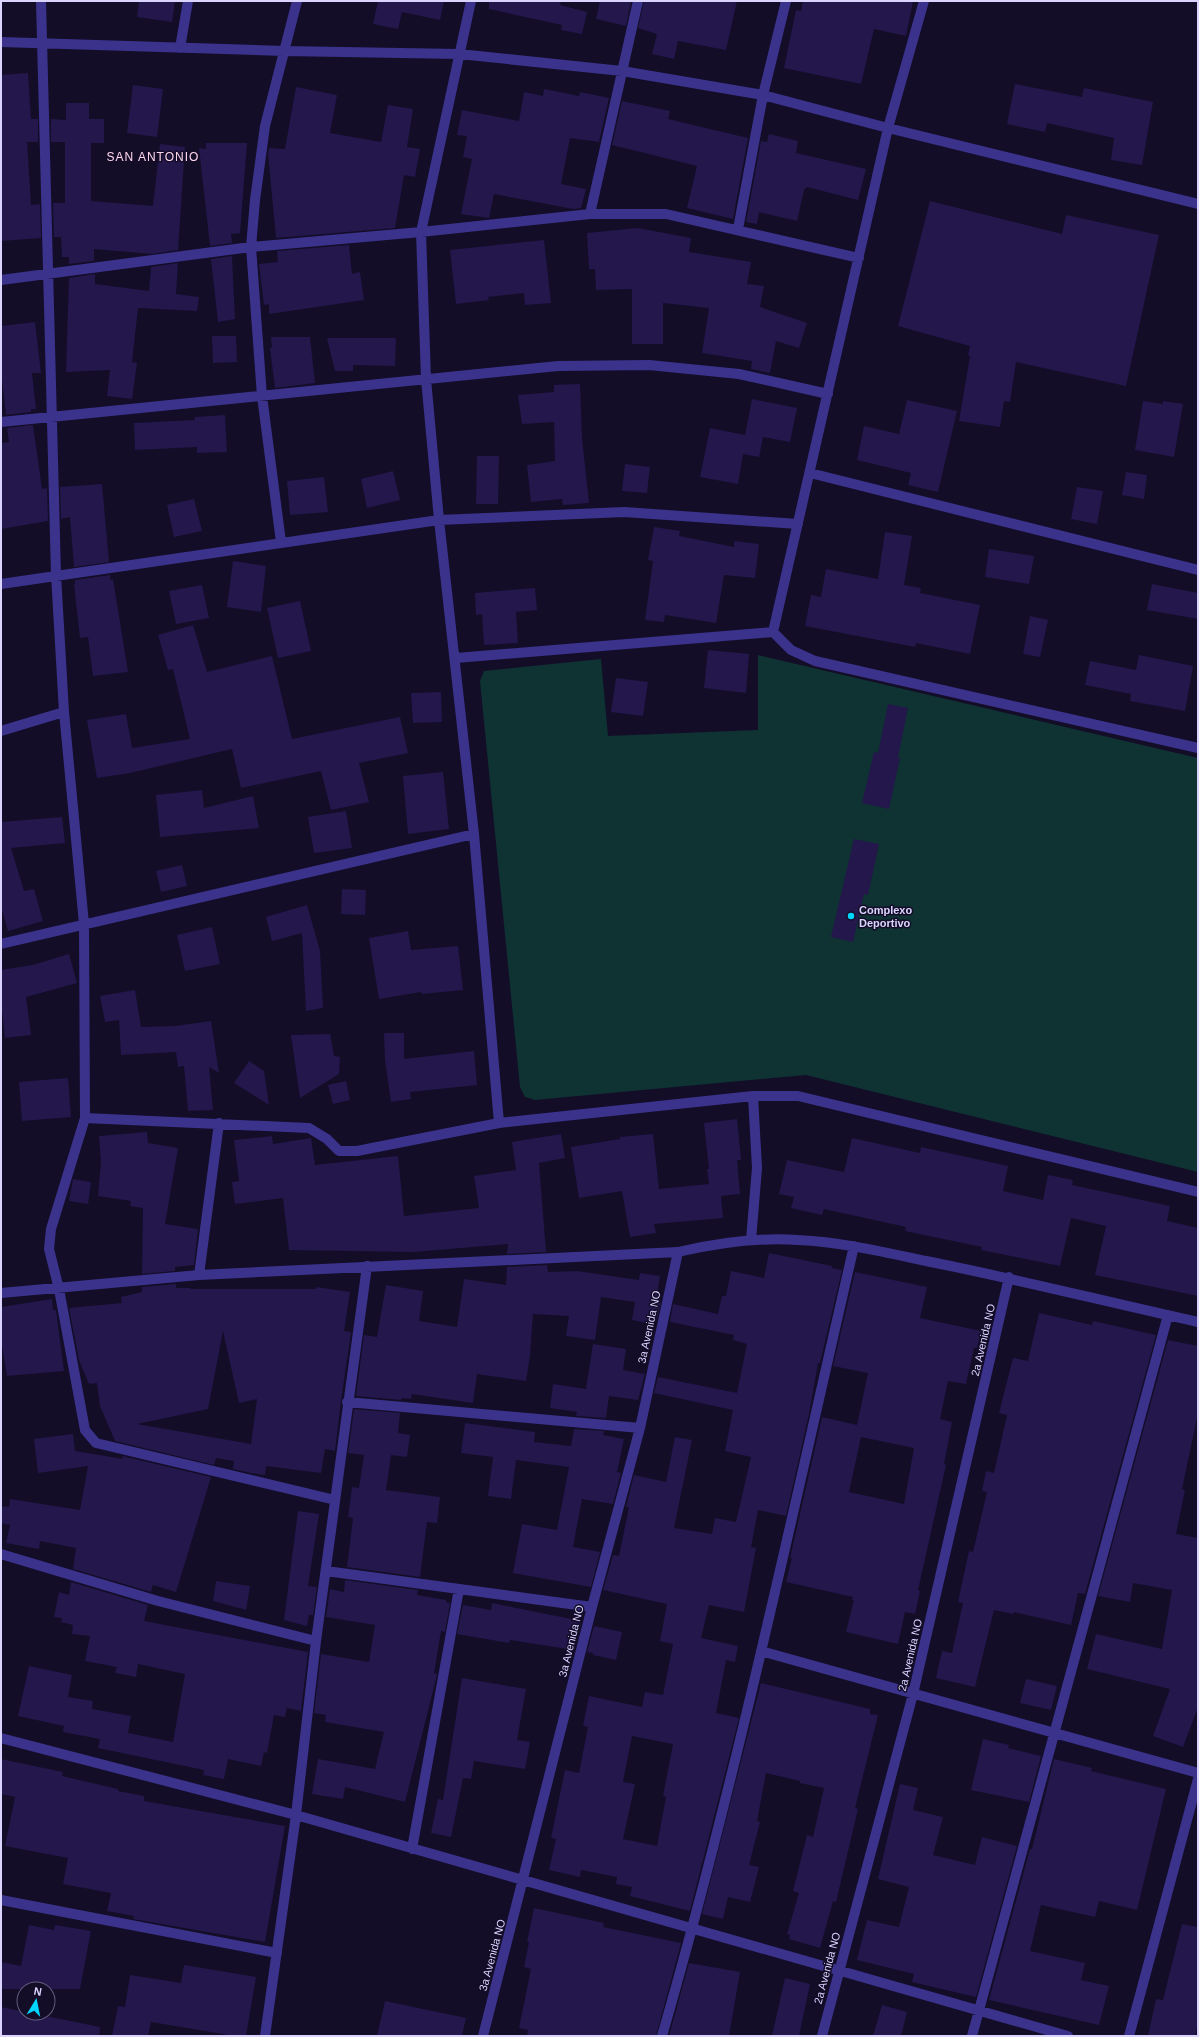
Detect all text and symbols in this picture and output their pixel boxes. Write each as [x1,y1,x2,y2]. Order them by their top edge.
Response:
district label: SAN ANTONIO [107,150,199,164]
place label: Complexo Deportivo [859,904,912,929]
marker: Complexo Deportivo [846,911,856,921]
street label: 3a Avenida NO [635,1289,663,1364]
street label: 2a Avenida NO [969,1302,997,1377]
street label: 3a Avenida NO [556,1603,586,1678]
street label: 2a Avenida NO [896,1617,924,1692]
street label: 3a Avenida NO [477,1917,507,1992]
street label: 2a Avenida NO [812,1930,842,2005]
north arrow [16,1981,56,2021]
text: N [33,1985,43,1998]

